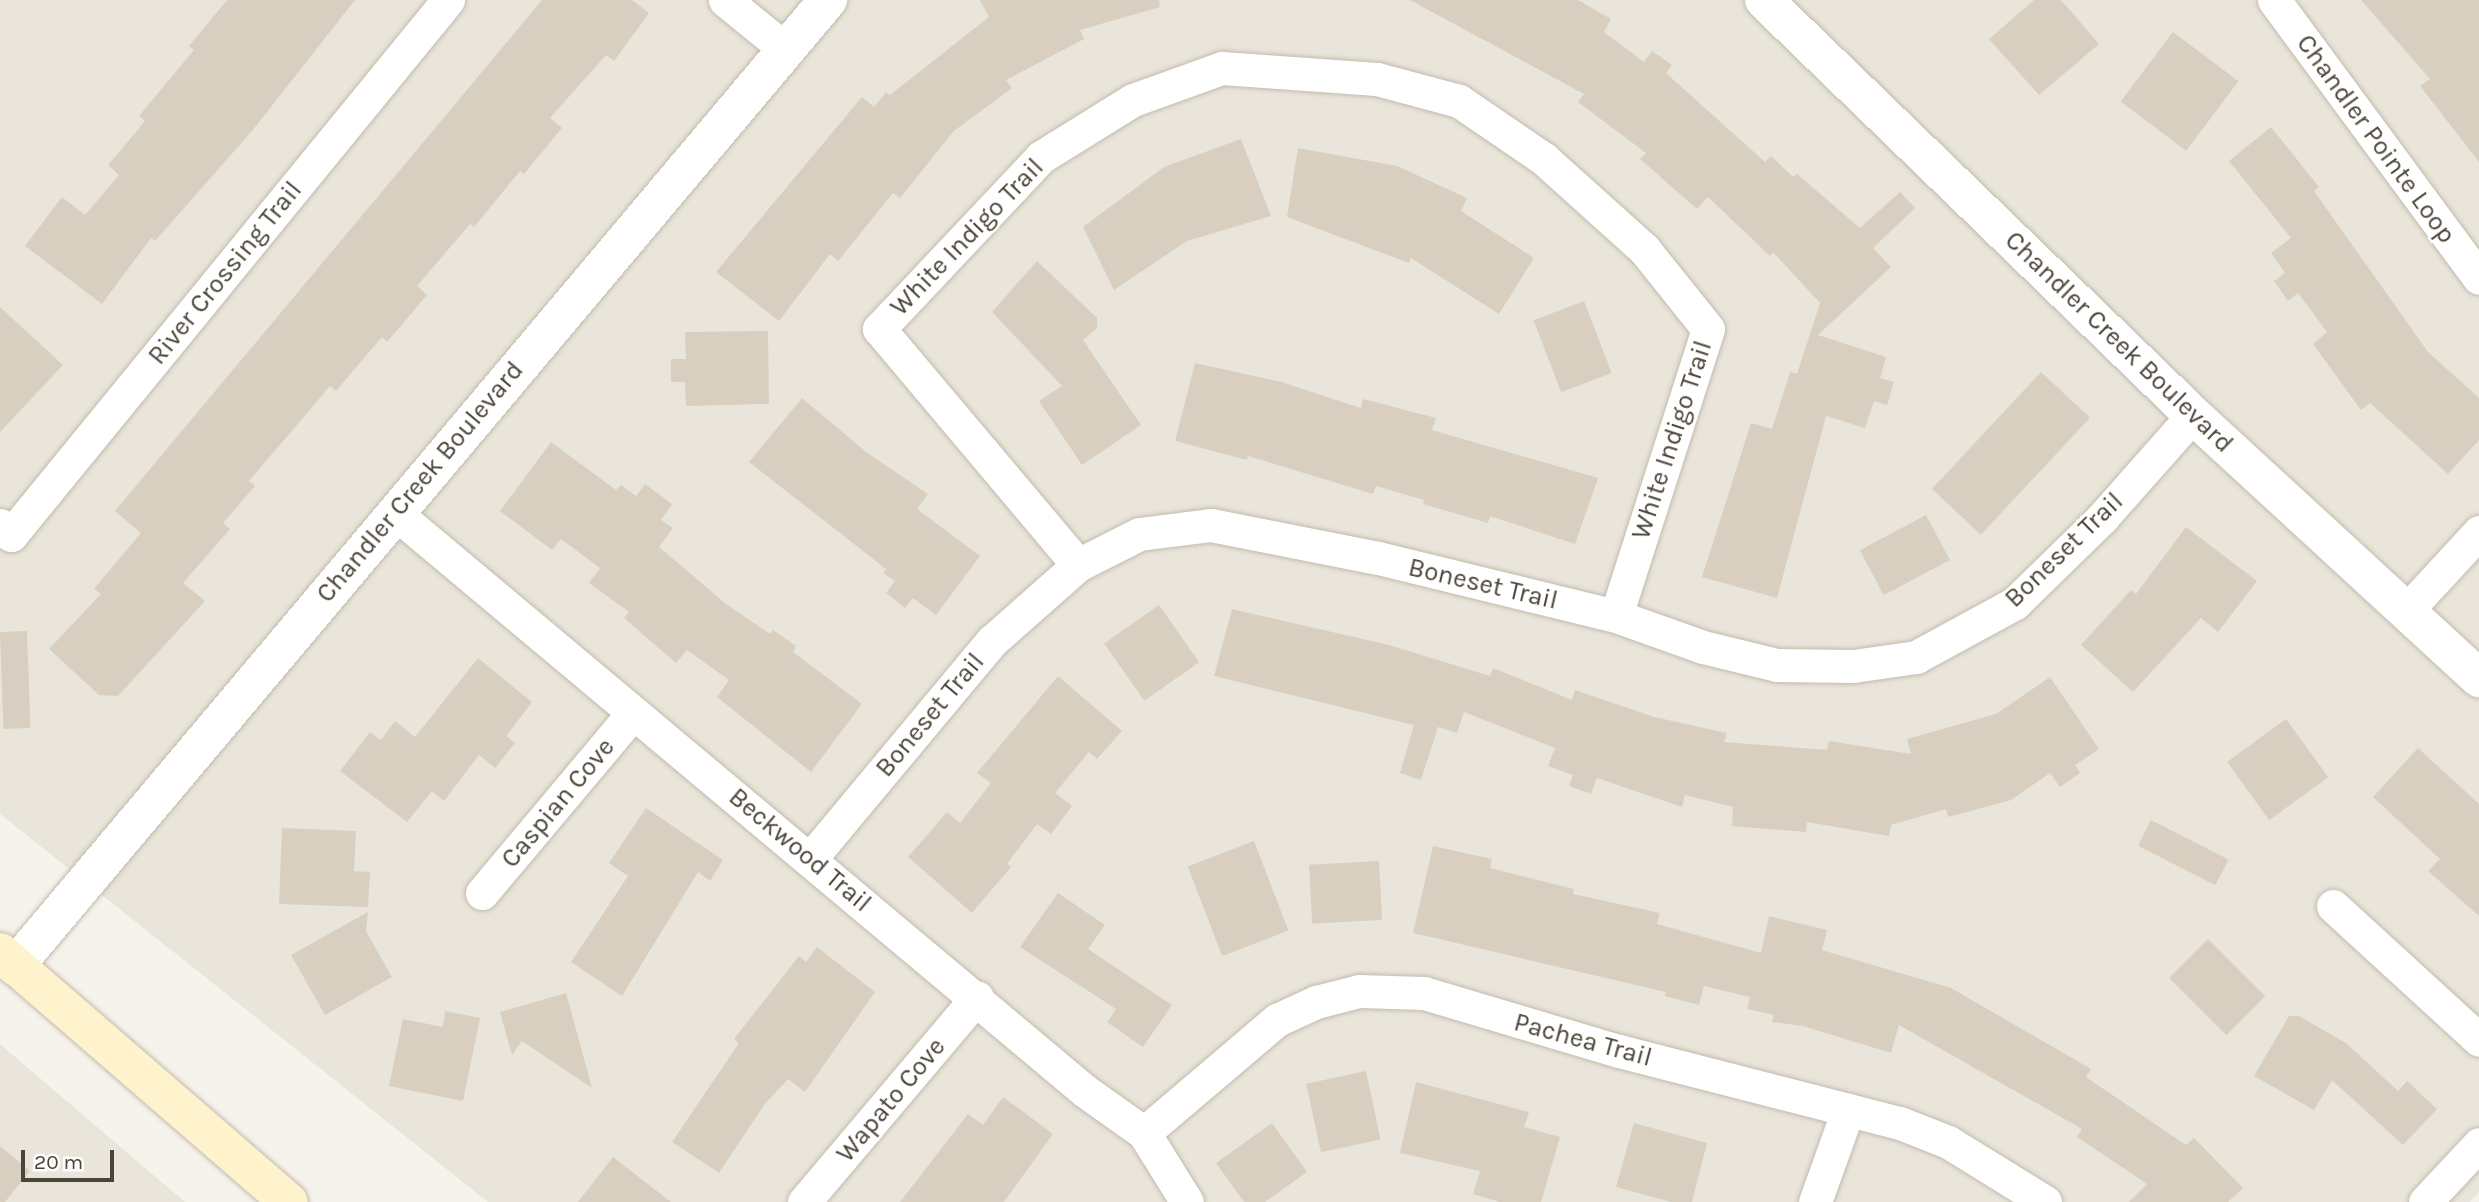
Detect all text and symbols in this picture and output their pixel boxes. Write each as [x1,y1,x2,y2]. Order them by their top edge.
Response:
street label: Chandler Pointe Loop [2290,29,2462,249]
street label: White Indigo Trail [884,152,1050,322]
street label: River Crossing Trail [142,175,308,371]
street label: Chandler Creek Boulevard [1998,225,2240,459]
street label: White Indigo Trail [1625,337,1719,543]
street label: Chandler Creek Boulevard [310,355,530,609]
street label: Boneset Trail [1998,486,2130,614]
street label: Boneset Trail [1405,552,1561,616]
street label: Boneset Trail [869,647,991,783]
street label: Caspian Cove [495,732,621,874]
street label: Beckwood Trail [722,781,878,919]
street label: Pachea Trail [1511,1007,1655,1073]
street label: Wapato Cove [830,1031,952,1169]
scale bar [24,1136,117,1180]
text: 20 m [34,1150,83,1174]

